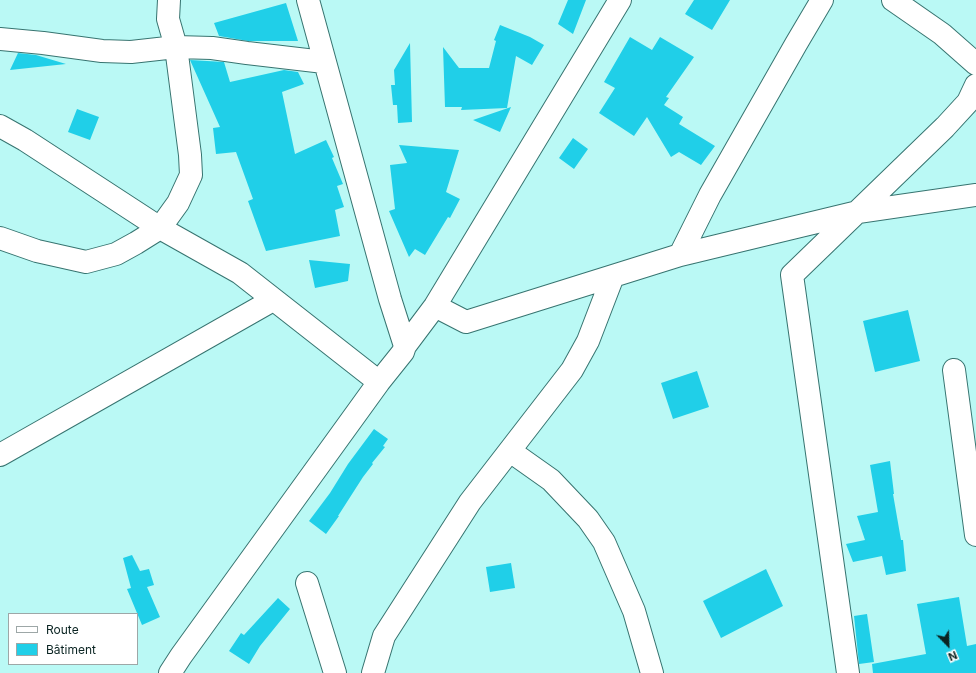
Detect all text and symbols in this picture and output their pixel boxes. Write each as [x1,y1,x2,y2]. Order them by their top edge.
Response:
legend [8,613,138,665]
text: Route [46,622,79,637]
north arrow [928,625,968,665]
text: Bâtiment [46,642,96,657]
text: N [946,648,959,664]

